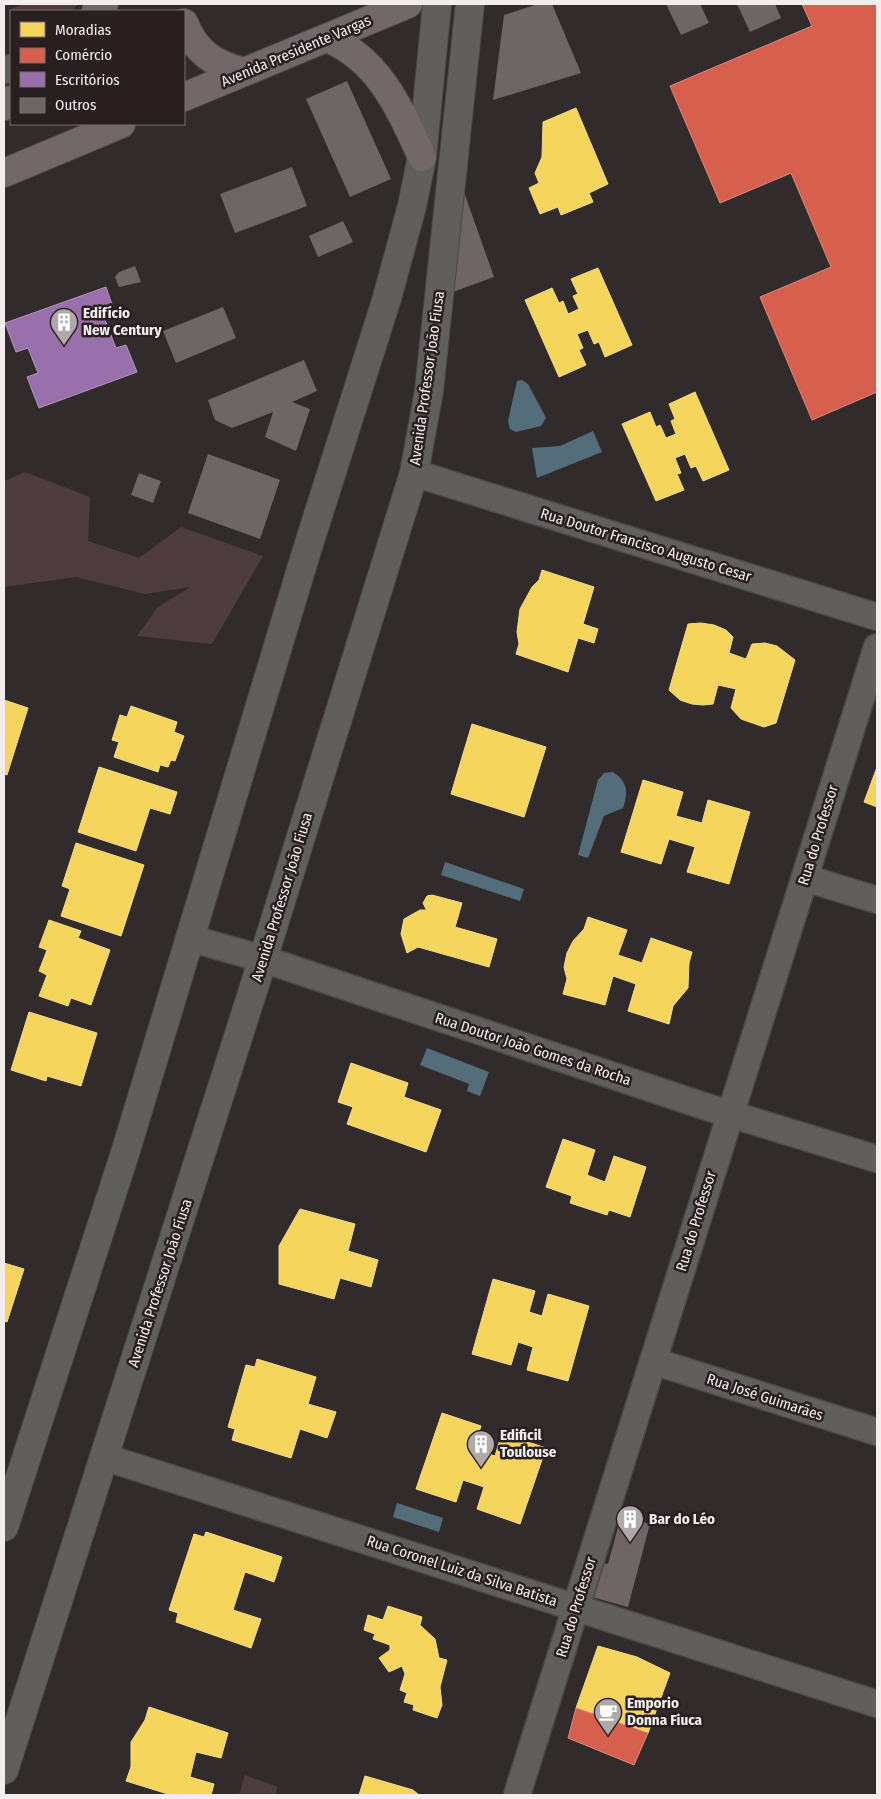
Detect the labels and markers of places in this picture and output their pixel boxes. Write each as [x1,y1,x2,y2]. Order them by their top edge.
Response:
place label: Edifício New Century [83,304,163,339]
building icon: Edifício New Century [49,307,79,346]
place label: Edificil Toulouse [500,1426,557,1461]
building icon: Edificil Toulouse [466,1429,496,1468]
building icon: Bar do Léo [615,1504,645,1543]
place label: Bar do Léo [649,1510,715,1528]
place label: Emporio Donna Fiuca [627,1694,703,1729]
cafe icon: Emporio Donna Fiuca [593,1697,623,1736]

